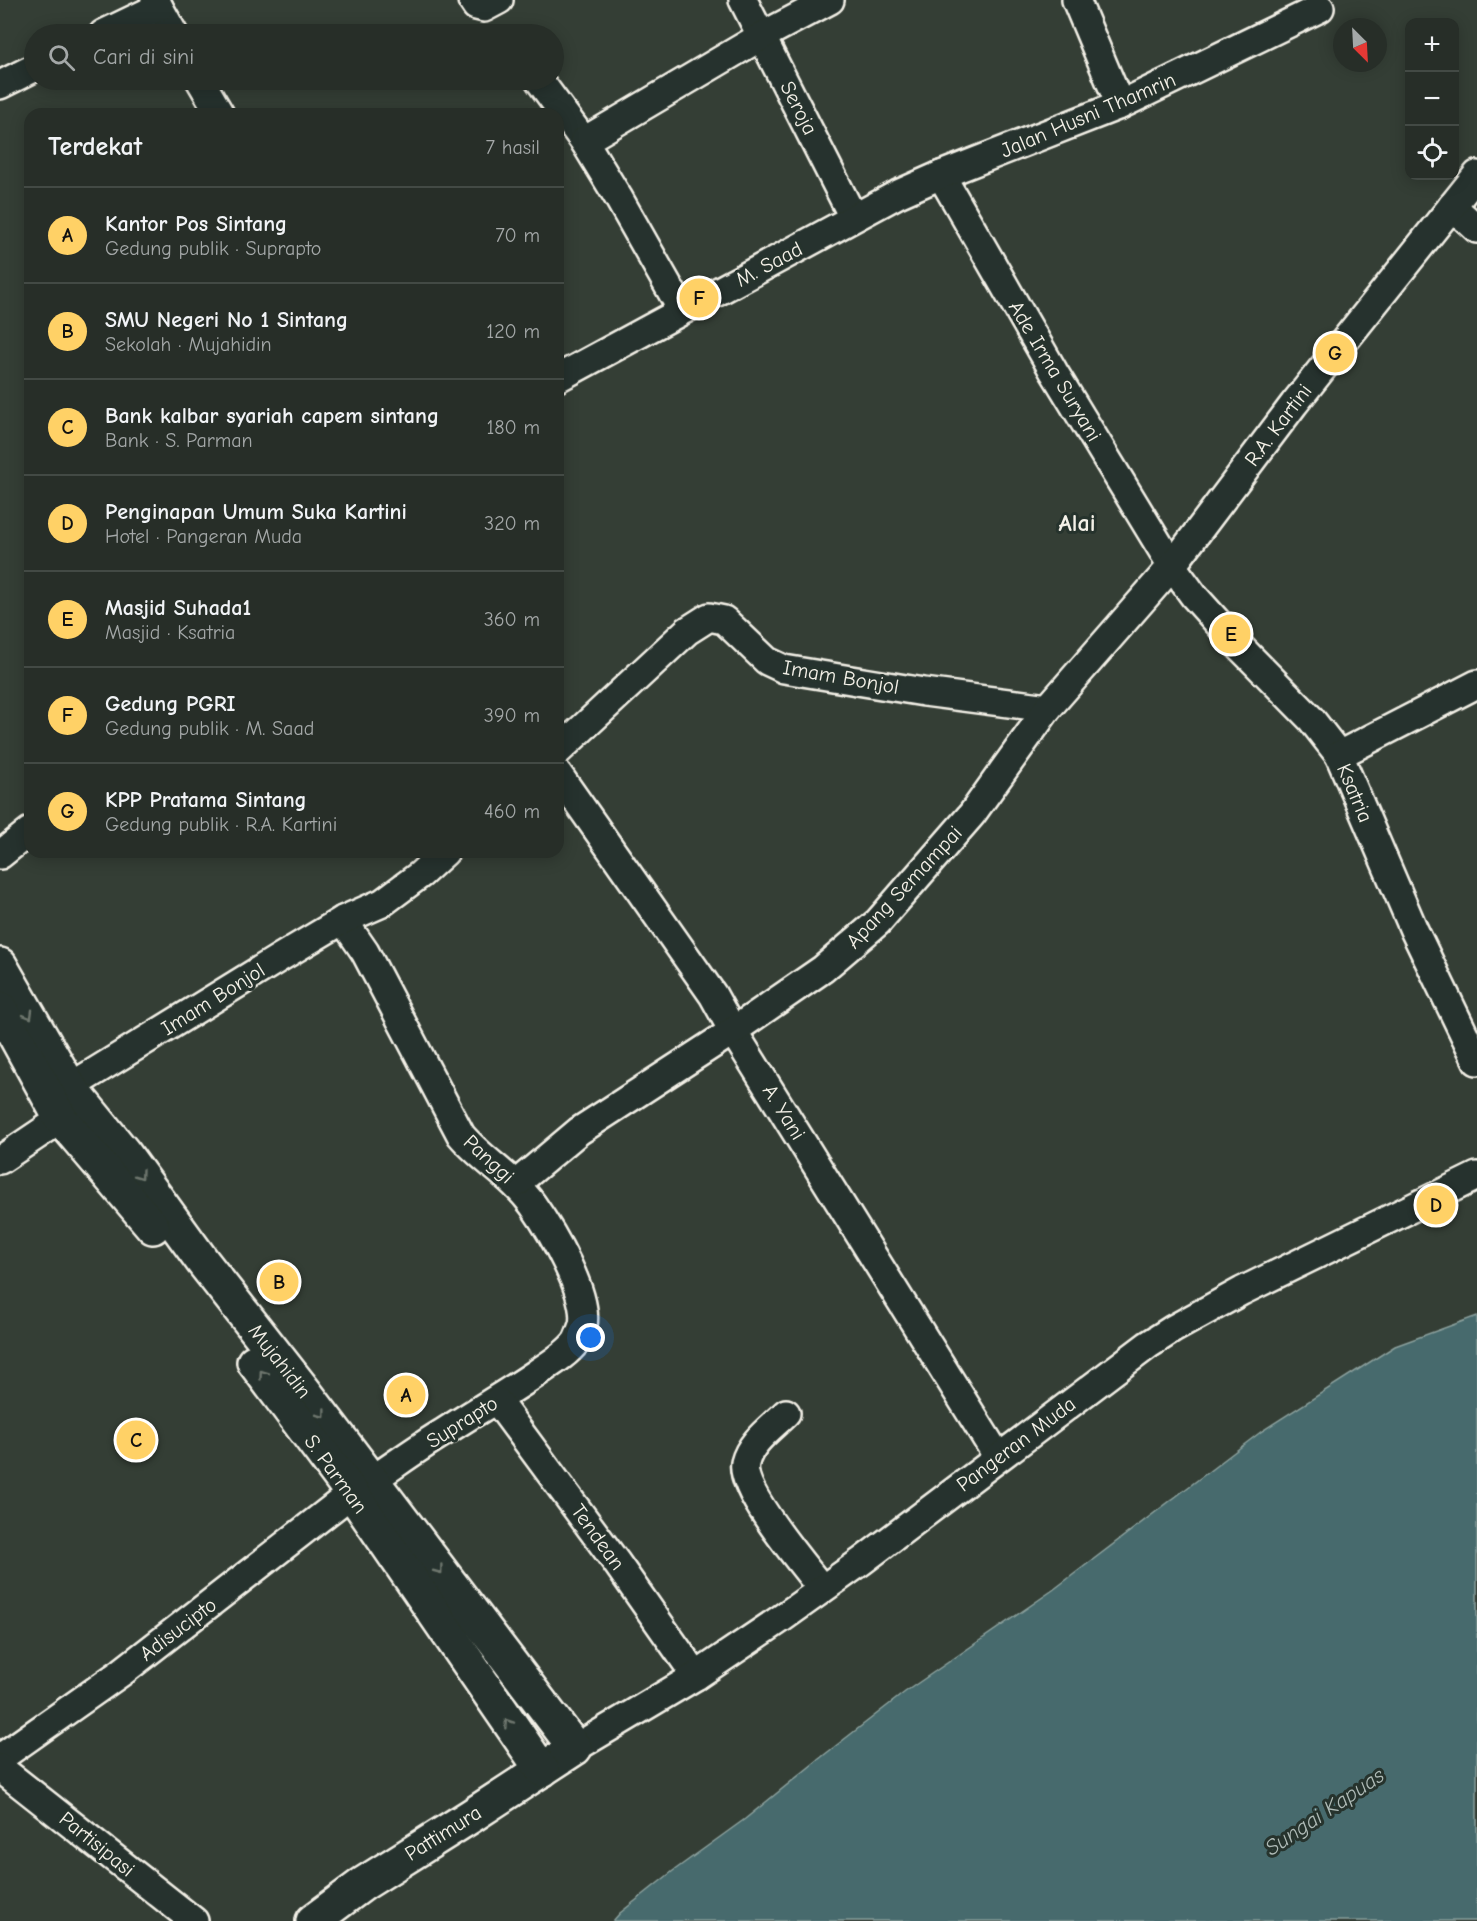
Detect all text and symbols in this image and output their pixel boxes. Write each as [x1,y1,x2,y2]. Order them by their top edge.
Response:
north arrow [1333,18,1387,72]
map controls [1405,18,1459,180]
button: + [1405,18,1459,72]
search box [24,24,564,90]
icon: search [45,41,78,74]
text: Cari di sini [93,44,194,70]
street label: Jalan Husni Thamrin [997,67,1179,163]
button: − [1405,72,1459,126]
street label: Seroja [775,77,823,139]
button: locate [1405,126,1459,180]
text: Terdekat [48,132,142,162]
text: 7 hasil [486,136,540,159]
text: Kantor Pos Sintang [105,211,287,237]
text: A [62,224,73,247]
text: 70 m [495,224,540,247]
street label: M. Saad [731,236,807,292]
text: Gedung publik · Suprapto [105,237,321,260]
pin: F [680,276,718,320]
street label: Ade Irma Suryani [1004,296,1106,446]
text: SMU Negeri No 1 Sintang [105,307,348,333]
text: B [61,320,74,343]
text: 120 m [486,320,540,343]
pin: G [1316,330,1354,376]
text: Sekolah · Mujahidin [105,333,272,356]
street label: R.A. Kartini [1239,379,1317,471]
text: Bank kalbar syariah capem sintang [105,403,439,429]
text: C [61,416,74,439]
text: 180 m [486,416,540,439]
text: Bank · S. Parman [105,429,253,452]
text: Penginapan Umum Suka Kartini [105,499,407,525]
district label: Alai [1059,509,1095,537]
text: D [61,512,74,535]
text: 320 m [484,512,540,535]
text: Hotel · Pangeran Muda [105,525,302,548]
text: Masjid Suhada1 [105,595,251,621]
text: E [62,608,73,631]
text: 360 m [484,608,540,631]
pin: E [1212,612,1250,656]
text: Masjid · Ksatria [105,621,235,644]
street label: Imam Bonjol [781,655,901,699]
text: Gedung PGRI [105,691,235,717]
text: F [62,704,73,727]
text: 390 m [484,704,540,727]
text: Gedung publik · M. Saad [105,717,314,740]
street label: Ksatria [1332,760,1378,826]
text: KPP Pratama Sintang [105,787,307,813]
text: G [60,800,75,823]
text: 460 m [484,800,540,823]
text: Gedung publik · R.A. Kartini [105,813,337,836]
street label: Apang Semampai [841,821,967,953]
street label: Imam Bonjol [157,958,269,1040]
one-way arrow [22,1009,33,1019]
street label: A. Yani [758,1080,810,1144]
street label: Panggi [459,1130,519,1188]
one-way arrow [133,1169,144,1180]
pin: D [1416,1182,1456,1228]
pin: B [260,1260,298,1304]
street label: Mujahidin [244,1319,316,1403]
your location [576,1323,605,1352]
one-way arrow [259,1370,270,1381]
pin: A [386,1372,426,1418]
street label: Suprapto [422,1391,502,1453]
street label: Pangeran Muda [952,1391,1080,1497]
one-way arrow [314,1407,325,1418]
pin: C [116,1418,156,1462]
street label: S. Parman [299,1430,373,1518]
street label: Tendean [566,1499,630,1575]
one-way arrow [431,1563,442,1574]
street label: Adisucipto [135,1592,221,1666]
one-way arrow [504,1718,515,1729]
water label: Sungai Kapuas [1260,1762,1390,1861]
street label: Pattimura [400,1800,486,1866]
street label: Partisipasi [55,1806,139,1882]

